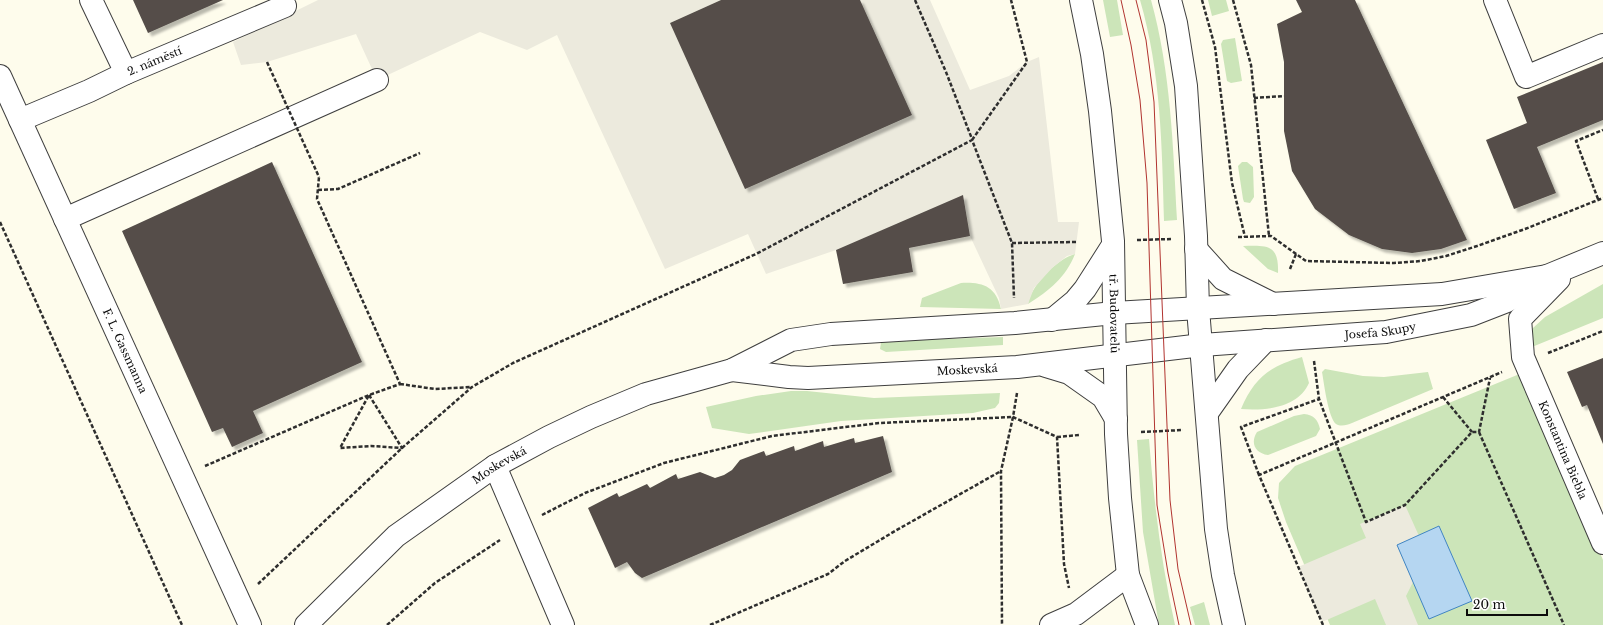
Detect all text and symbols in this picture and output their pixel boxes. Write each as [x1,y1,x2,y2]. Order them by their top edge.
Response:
street label: 2. náměstí [125,43,184,79]
street label: tř. Budovatelů [1107,274,1122,354]
street label: F. L. Gassmanna [100,306,151,396]
street label: Josefa Skupy [1342,319,1417,342]
street label: Moskevská [937,361,999,378]
street label: Konstantina Biebla [1536,398,1591,502]
street label: Moskevská [469,443,530,487]
scale bar [1467,591,1547,617]
text: 20 m [1473,597,1505,612]

